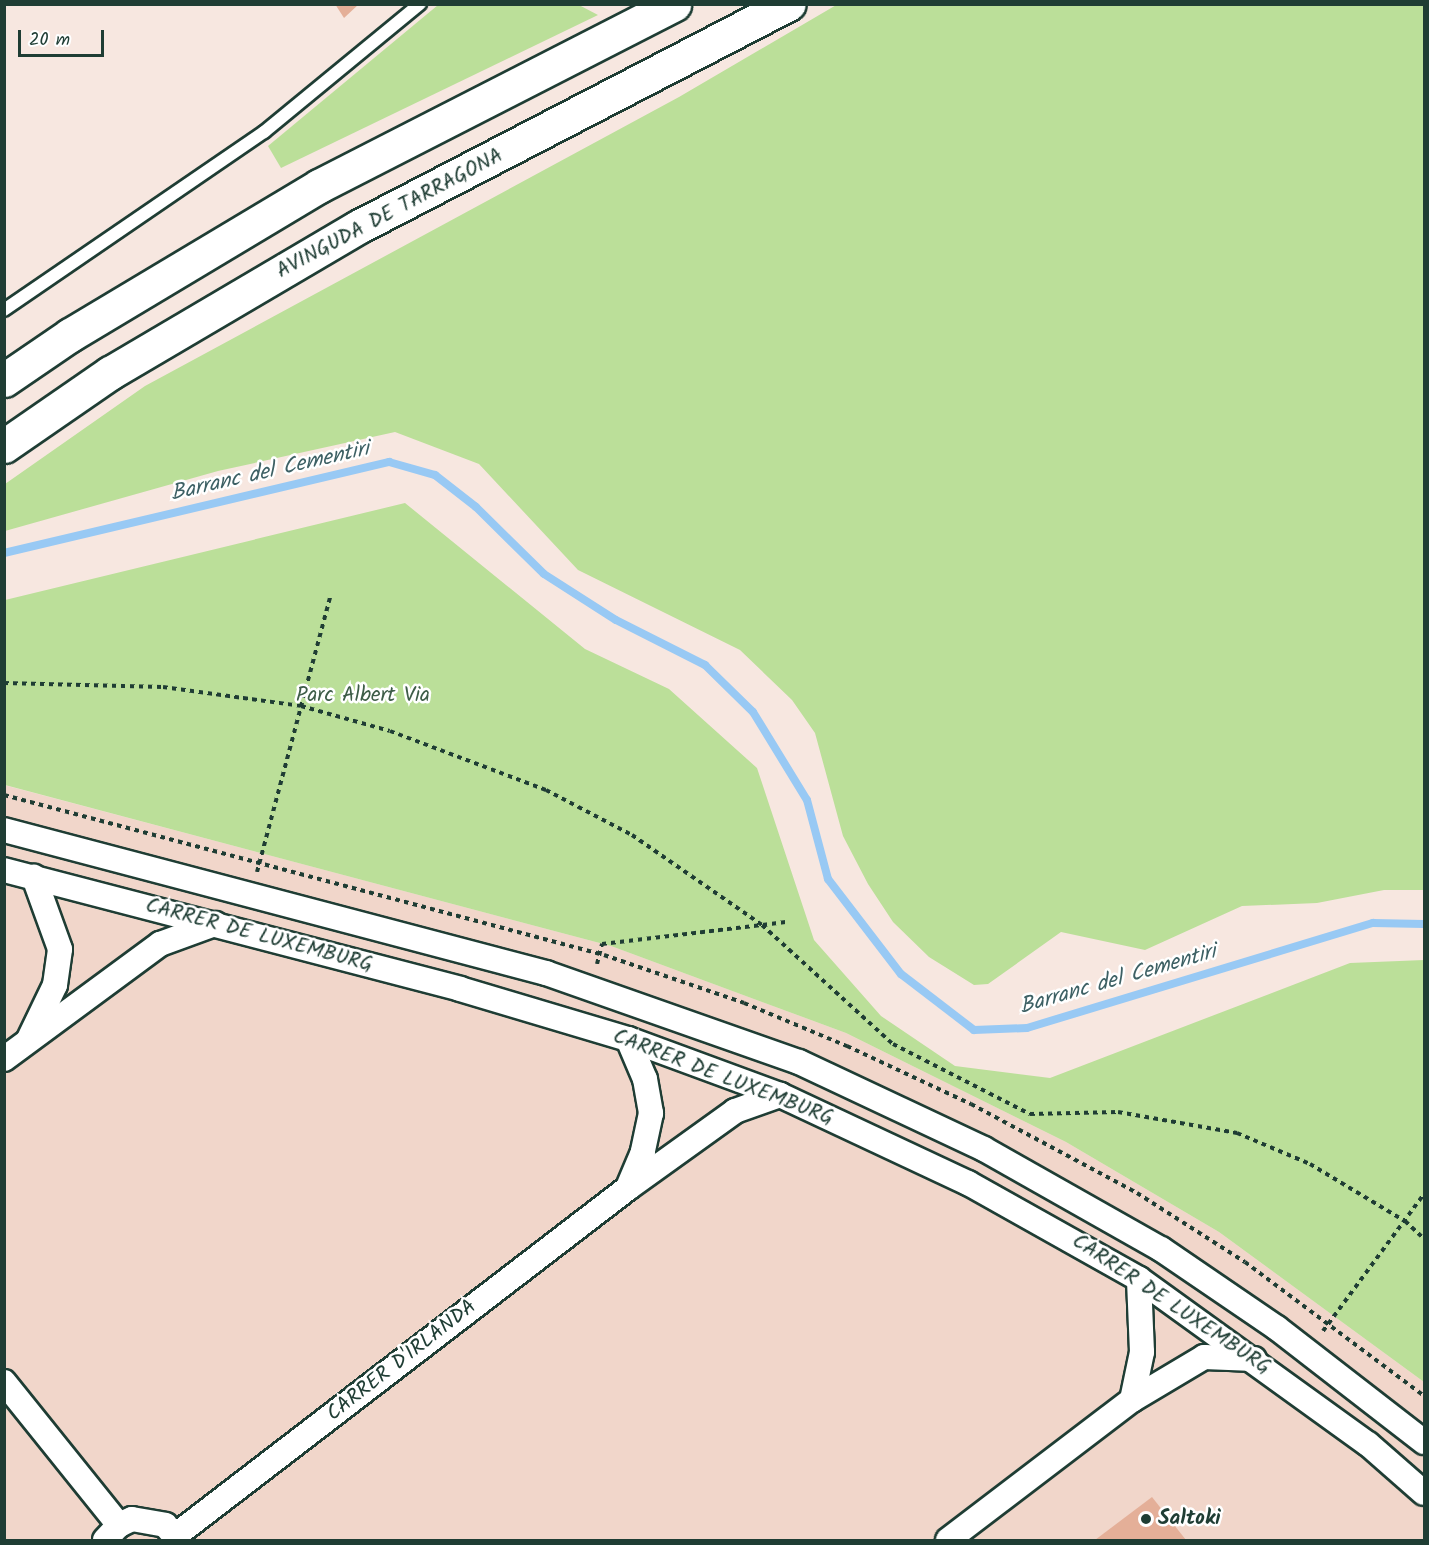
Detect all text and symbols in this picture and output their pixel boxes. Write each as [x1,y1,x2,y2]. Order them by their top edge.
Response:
scale bar [21,18,106,56]
text: 20 m [29,26,70,55]
street label: AVINGUDA DE TARRAGONA [272,143,508,285]
water label: Barranc del Cementiri [168,436,372,508]
park label: Parc Albert Via [296,683,430,709]
street label: CARRER DE LUXEMBURG [143,894,375,978]
water label: Barranc del Cementiri [1017,939,1219,1021]
street label: CARRER DE LUXEMBURG [609,1024,837,1132]
street label: CARRER DE LUXEMBURG [1067,1229,1275,1381]
street label: CARRER D'IRLANDA [322,1295,482,1427]
place label: Saltoki [1158,1506,1221,1532]
marker: Saltoki [1139,1512,1153,1526]

